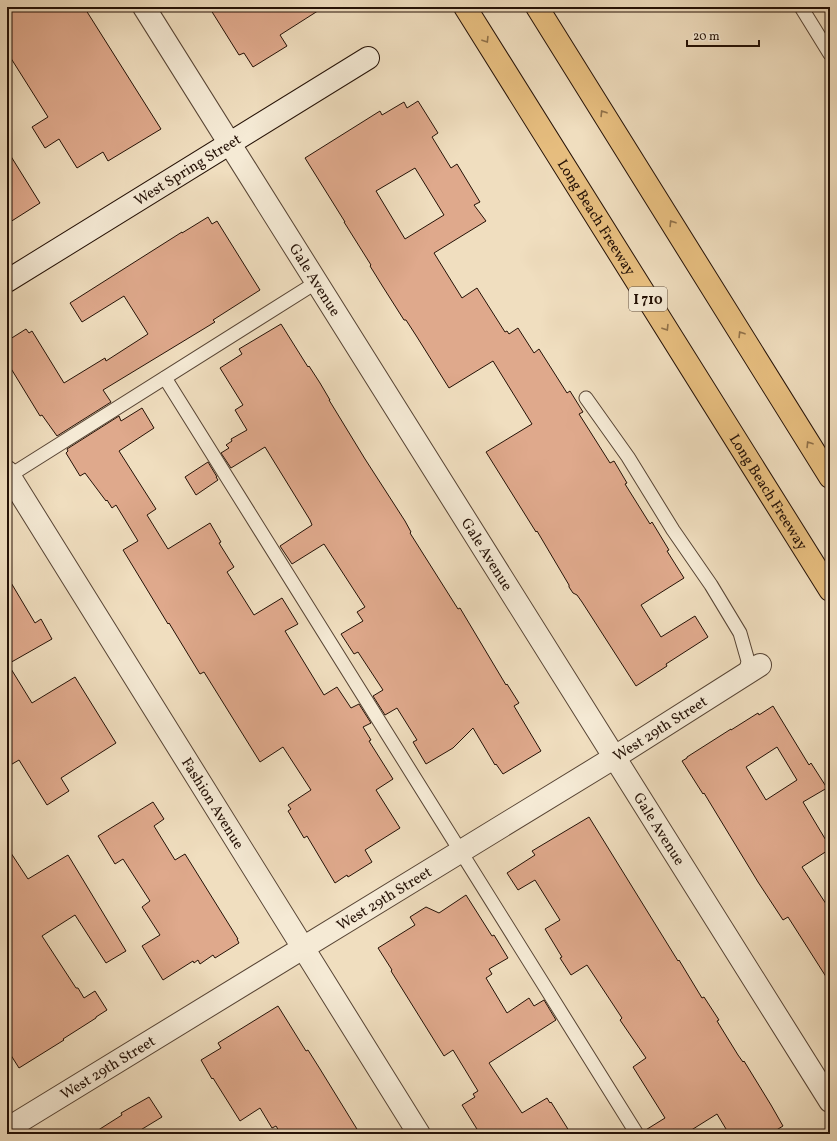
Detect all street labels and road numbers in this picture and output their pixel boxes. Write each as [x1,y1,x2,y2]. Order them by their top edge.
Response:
street label: West Spring Street [131,130,246,212]
street label: Long Beach Freeway [551,156,640,280]
street label: Gale Avenue [283,240,345,321]
road number: I 710 [629,287,667,311]
street label: Long Beach Freeway [723,430,812,555]
street label: Gale Avenue [455,515,517,596]
street label: West 29th Street [610,692,712,768]
street label: Fashion Avenue [175,754,248,854]
street label: Gale Avenue [627,789,689,870]
street label: West 29th Street [333,862,436,937]
street label: West 29th Street [57,1032,160,1106]

